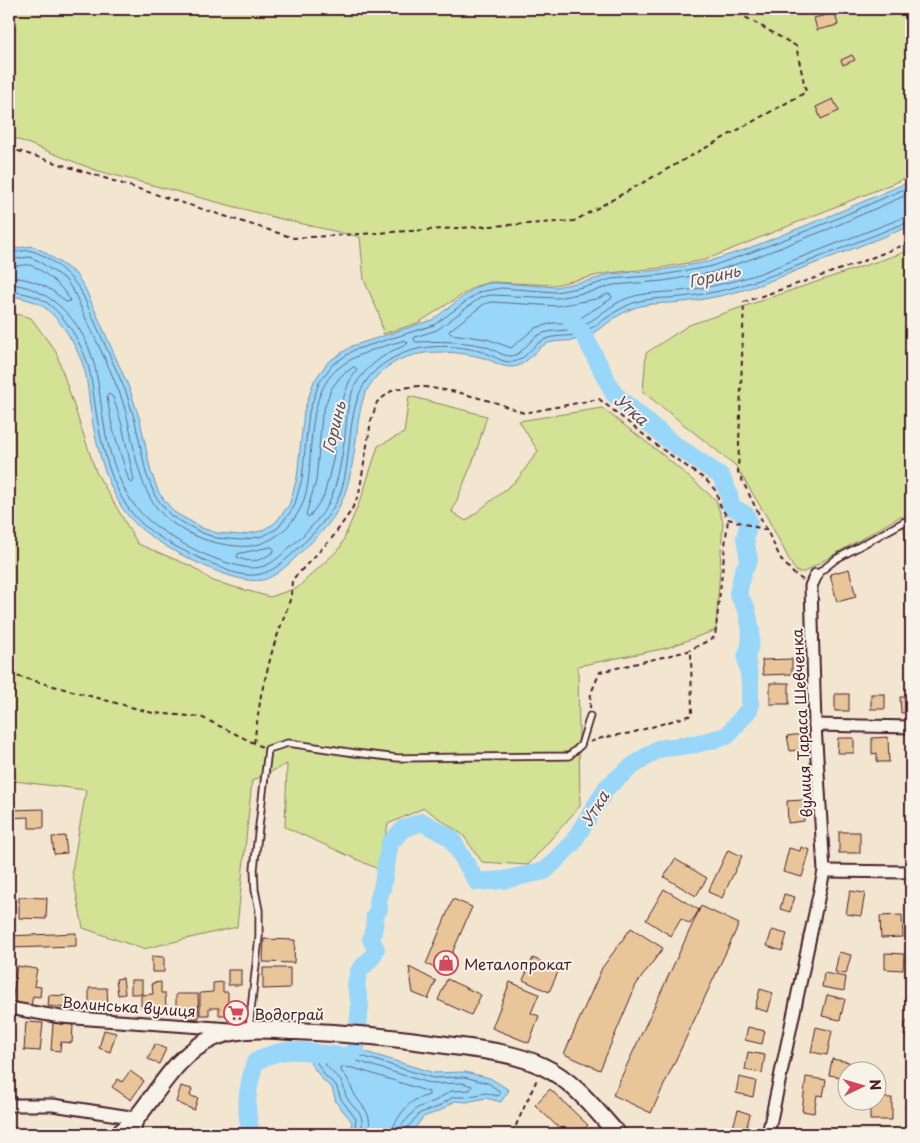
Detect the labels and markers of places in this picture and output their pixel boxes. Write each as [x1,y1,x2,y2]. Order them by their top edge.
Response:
shop icon: Металопрокат [433,950,459,976]
place label: Металопрокат [464,952,572,975]
supermarket icon: Водограй [223,1000,249,1026]
place label: Водограй [254,1002,324,1025]

